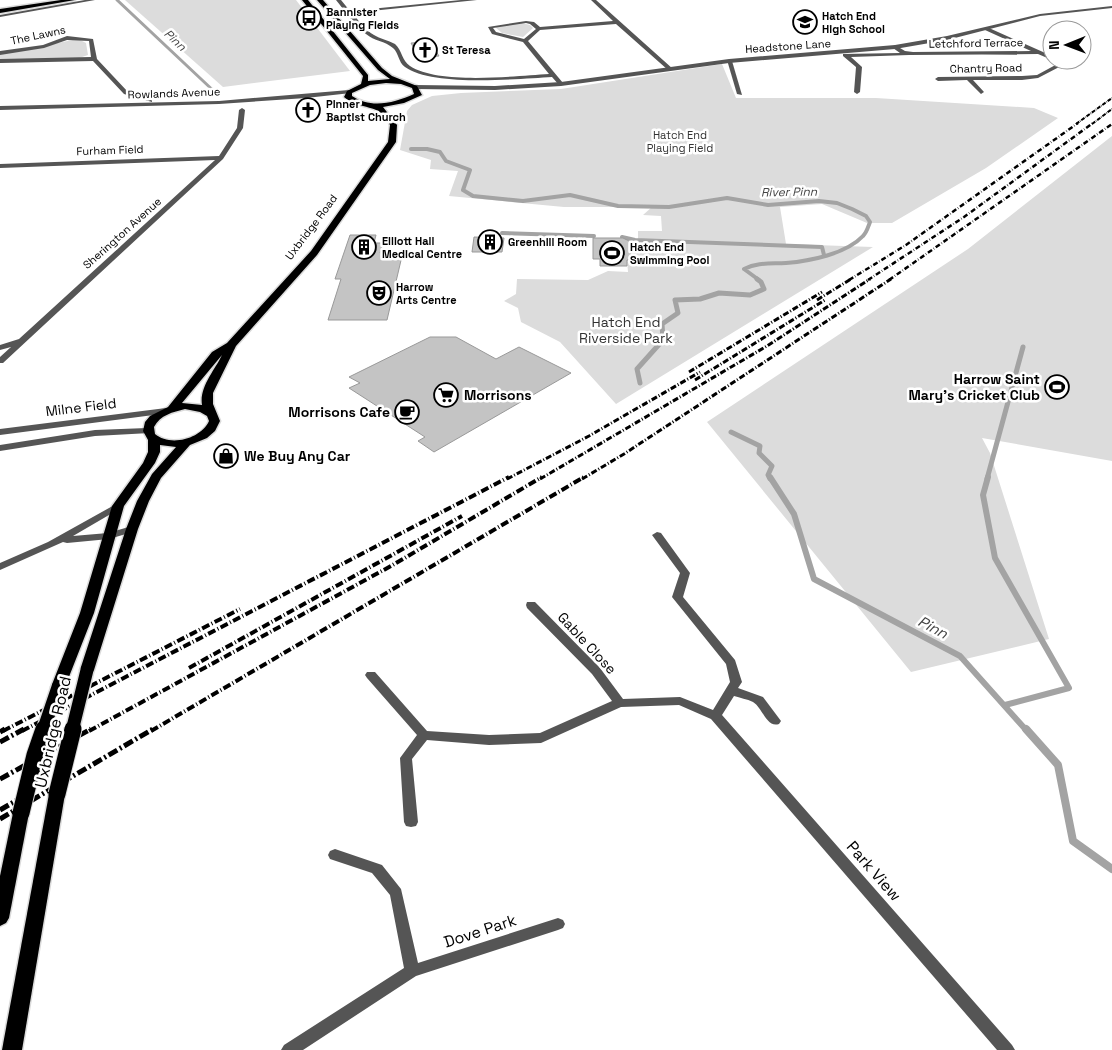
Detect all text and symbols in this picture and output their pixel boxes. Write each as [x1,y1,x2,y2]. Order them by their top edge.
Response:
bus stop icon: Bannister Playing Fields [296,5,322,31]
place label: Bannister Playing Fields [326,5,399,32]
school or university icon: Hatch End High School [792,9,818,35]
place label: Hatch End High School [822,9,885,36]
north arrow [1042,20,1092,70]
street label: The Lawns [9,22,67,48]
water label: Pinn [160,26,190,55]
street label: Letchford Terrace [929,35,1023,51]
street label: Headstone Lane [745,36,831,56]
church icon: St Teresa [412,37,438,63]
text: N [1045,40,1063,50]
place label: St Teresa [442,43,491,57]
street label: Chantry Road [950,60,1022,76]
street label: Rowlands Avenue [127,84,221,102]
church icon: Pinner Baptist Church [295,97,321,123]
place label: Pinner Baptist Church [326,97,406,124]
park label: Hatch End Playing Field [647,128,713,155]
street label: Furham Field [76,142,144,158]
water label: River Pinn [761,183,818,200]
street label: Uxbridge Road [282,192,340,262]
street label: Sherington Avenue [80,194,164,272]
building icon: Greenhill Room [477,229,503,255]
building icon: Elliott Hall Medical Centre [351,234,377,260]
place label: Elliott Hall Medical Centre [382,234,462,261]
place label: Greenhill Room [508,235,587,249]
sports icon: Hatch End Swimming Pool [599,240,625,266]
place label: Hatch End Swimming Pool [630,240,709,267]
theatre icon: Harrow Arts Centre [366,280,392,306]
place label: Harrow Arts Centre [396,280,456,307]
park label: Hatch End Riverside Park [579,313,673,347]
place label: Harrow Saint Mary's Cricket Club [908,370,1040,404]
sports icon: Harrow Saint Mary's Cricket Club [1044,374,1070,400]
supermarket icon: Morrisons [433,382,459,408]
place label: Morrisons [464,386,532,404]
street label: Milne Field [45,394,117,420]
cafe icon: Morrisons Cafe [394,399,420,425]
place label: Morrisons Cafe [288,403,390,421]
shop icon: We Buy Any Car [213,443,239,469]
place label: We Buy Any Car [244,447,351,465]
street label: Gable Close [554,608,620,678]
water label: Pinn [915,611,952,643]
street label: Uxbridge Road [30,674,76,790]
street label: Park View [842,837,906,905]
street label: Dove Park [441,909,519,953]

